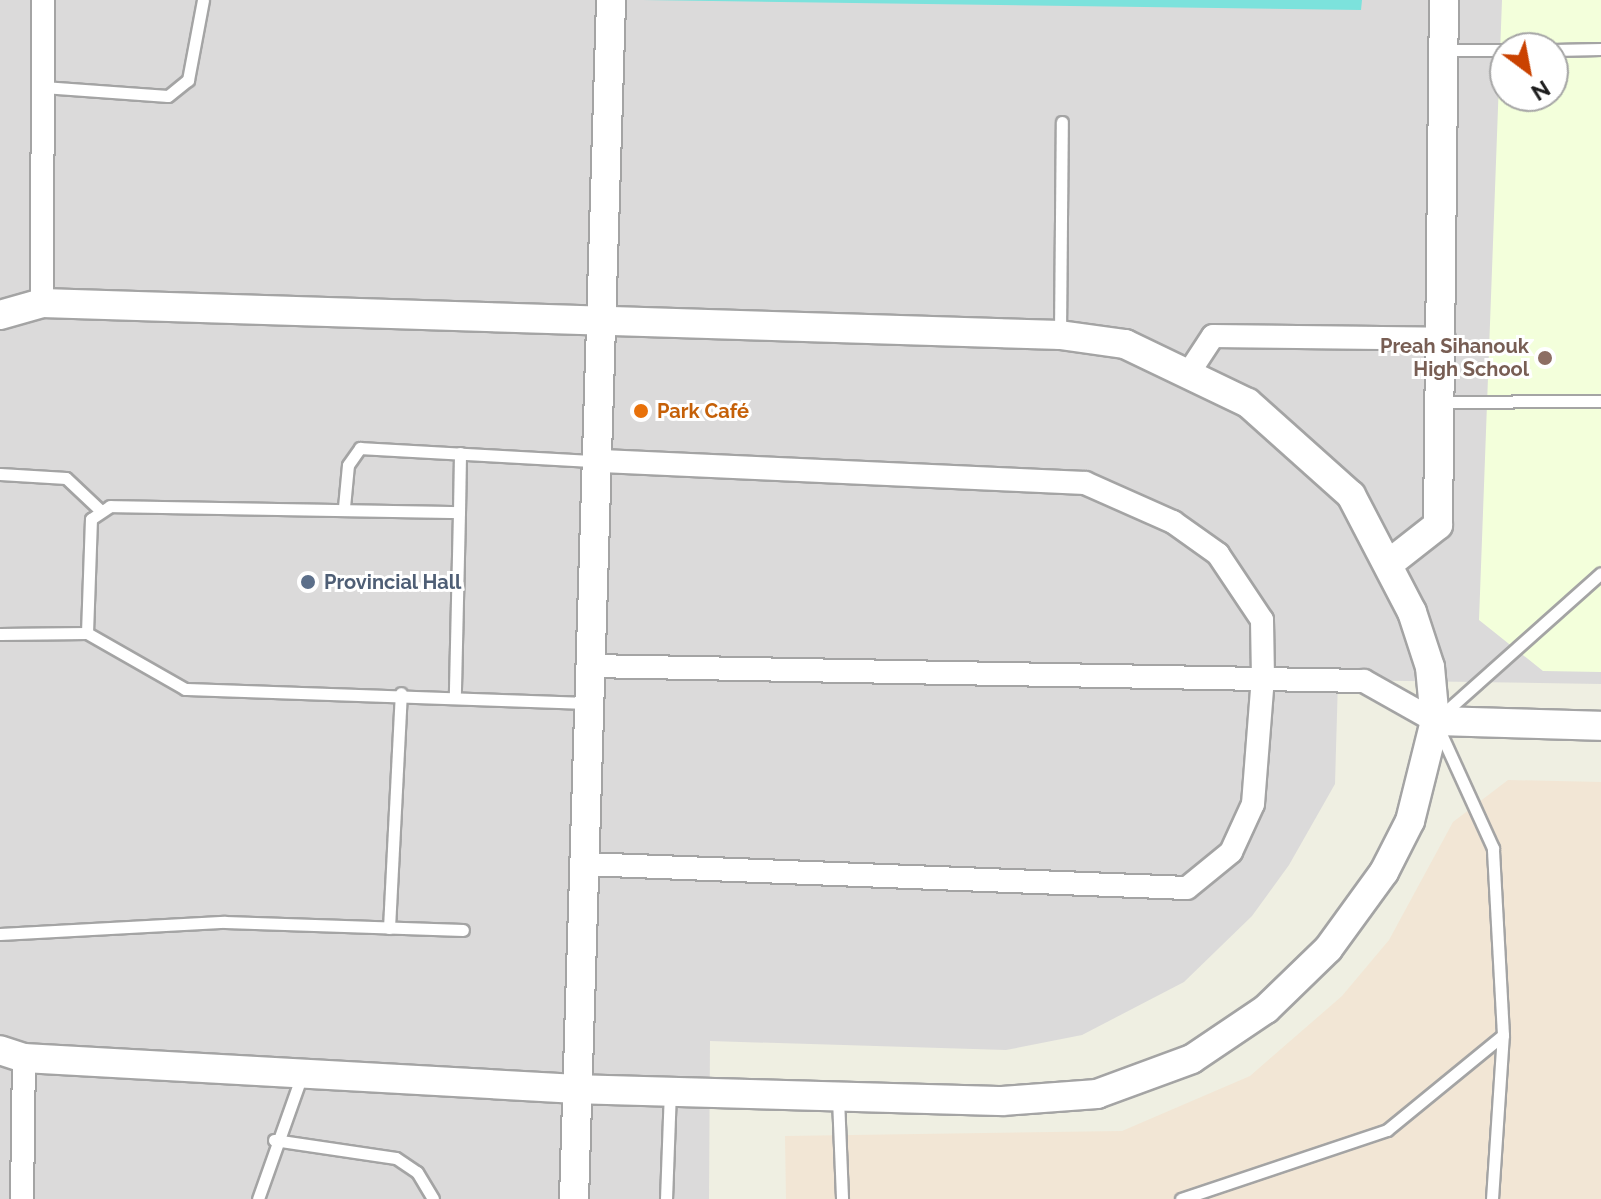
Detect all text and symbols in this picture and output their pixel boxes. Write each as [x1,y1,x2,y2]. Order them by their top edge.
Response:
north arrow [1489,32,1569,112]
text: N [1527,75,1555,106]
place label: Preah Sihanouk High School [1380,334,1529,381]
marker: Preah Sihanouk High School [1536,349,1554,367]
place label: Park Café [657,399,749,423]
marker: Park Café [632,402,650,420]
place label: Provincial Hall [324,570,462,594]
marker: Provincial Hall [299,573,317,591]

